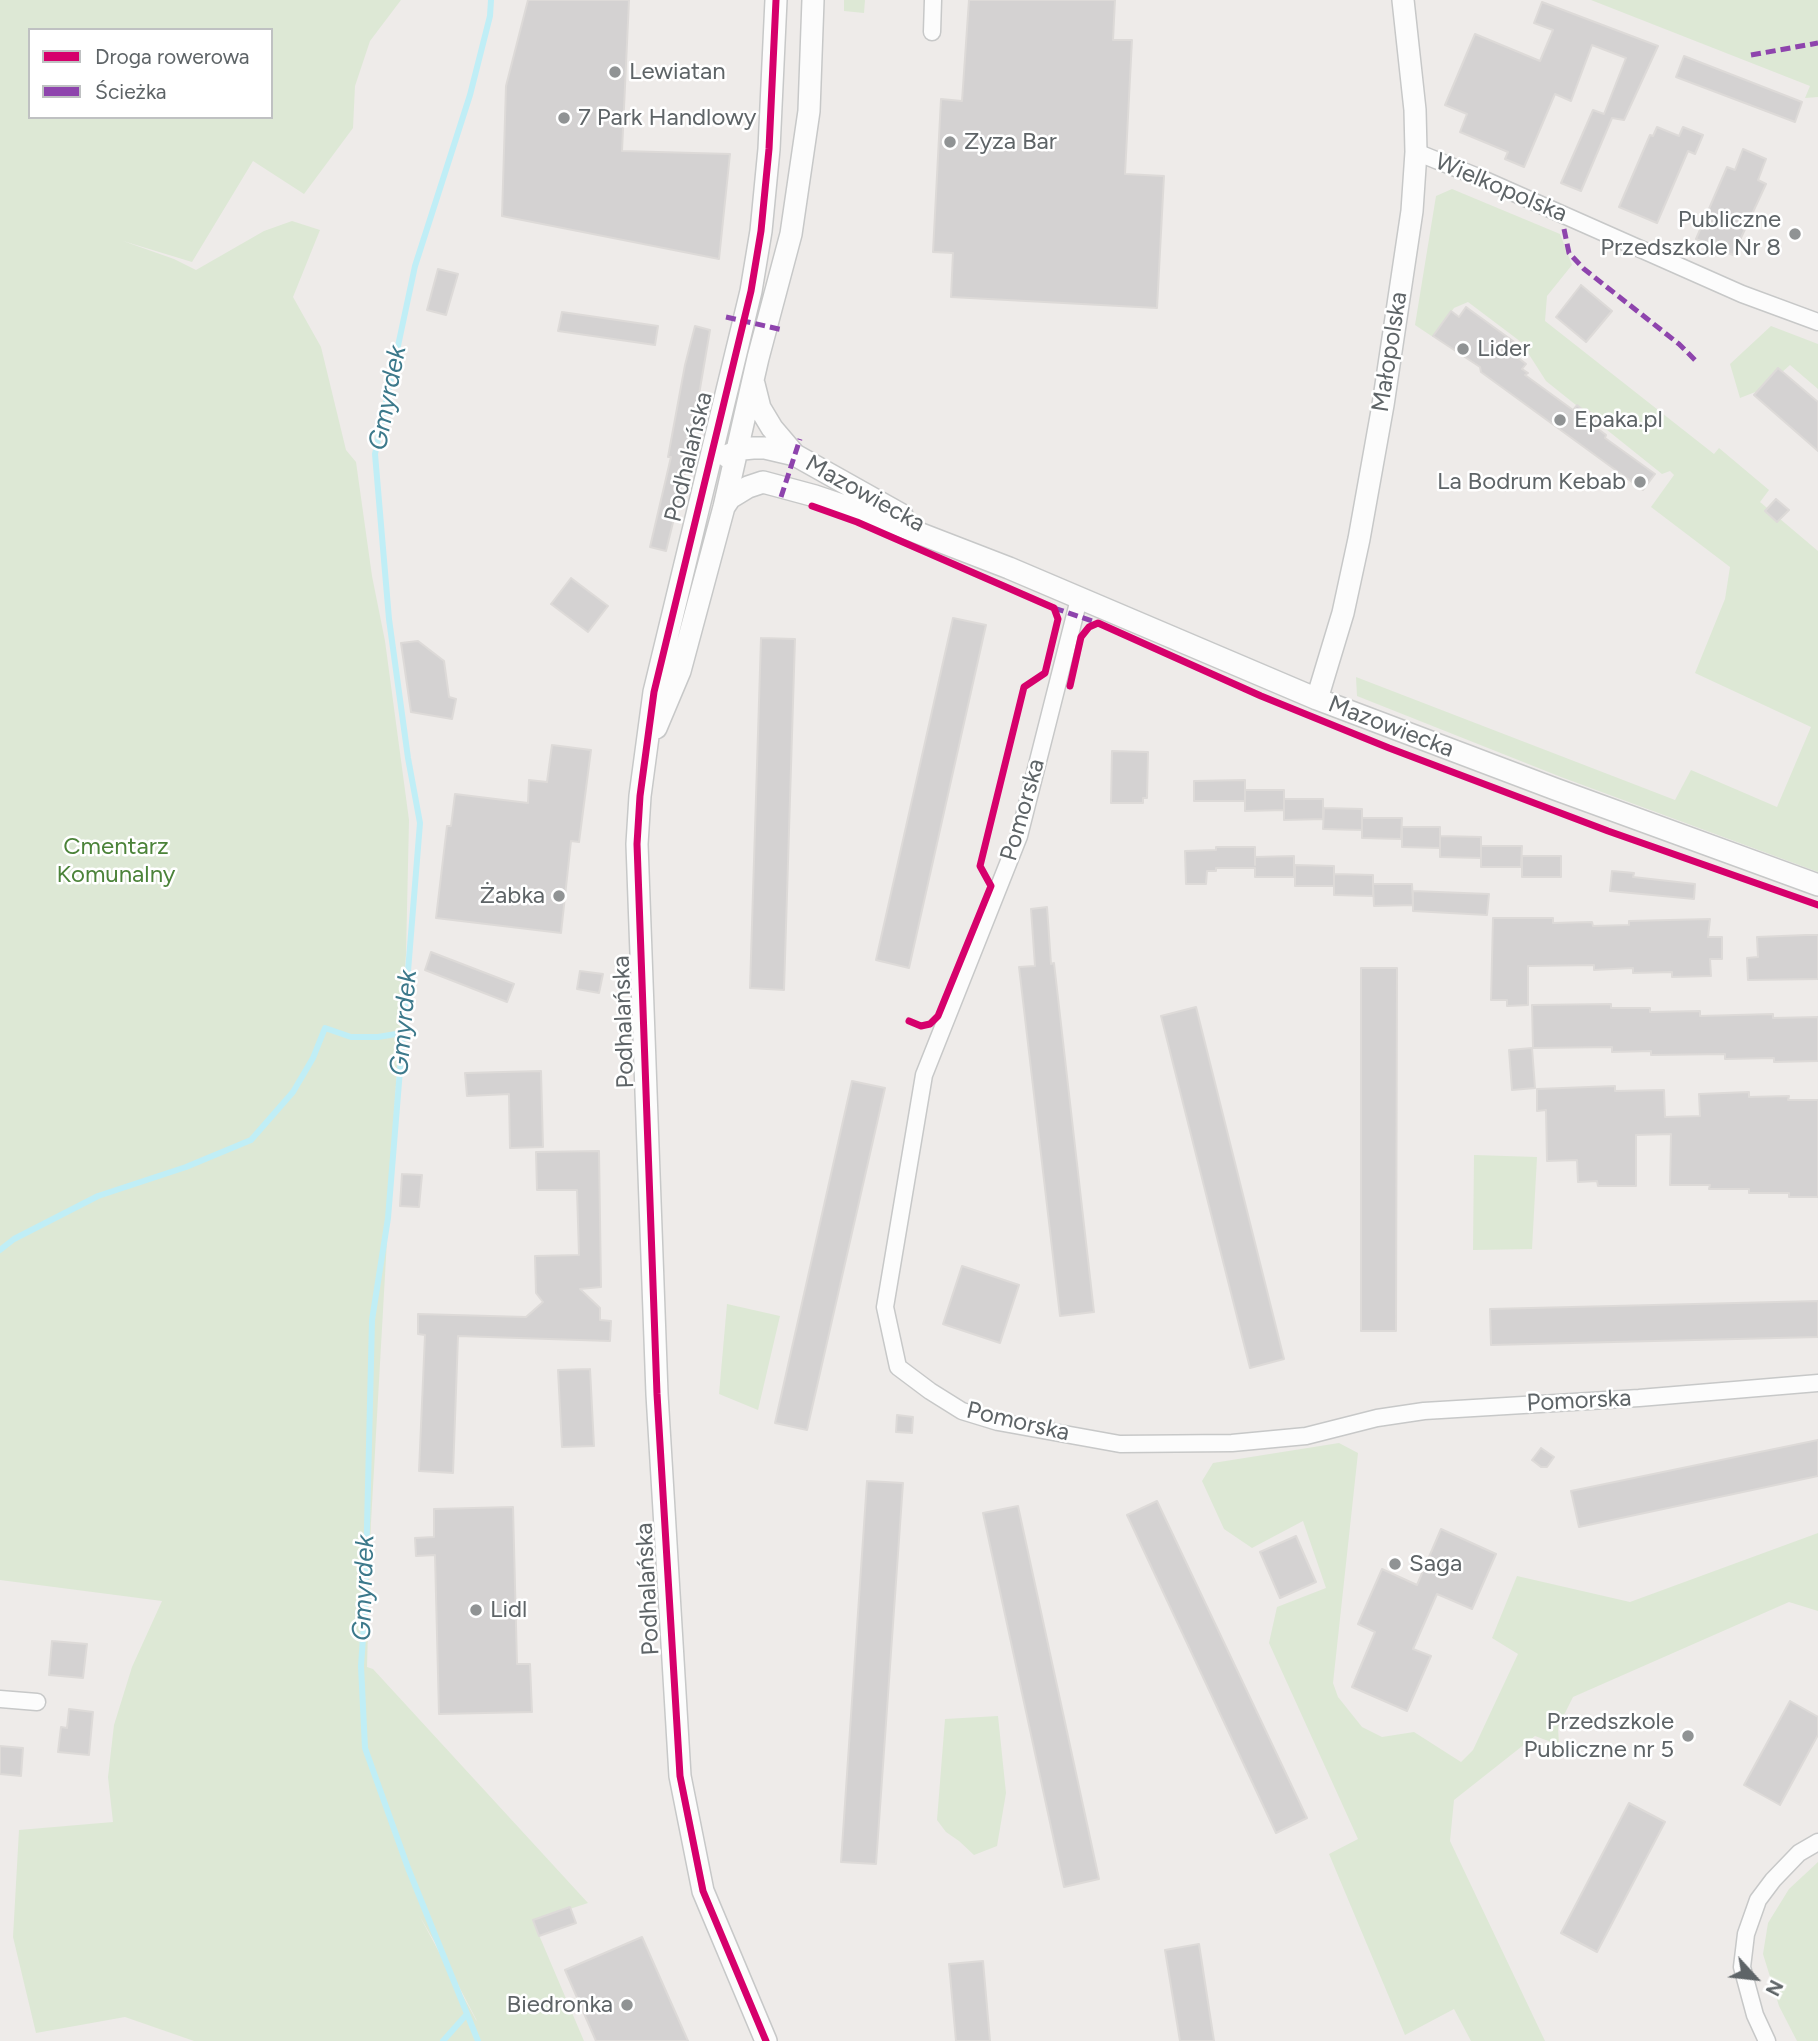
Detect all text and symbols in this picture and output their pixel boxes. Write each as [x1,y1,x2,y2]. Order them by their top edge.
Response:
legend [28,28,273,119]
text: Droga rowerowa [95,44,250,69]
place label: Lewiatan [629,58,726,86]
marker: Lewiatan [607,64,623,80]
text: Ścieżka [95,79,167,104]
place label: 7 Park Handlowy [578,104,756,132]
marker: 7 Park Handlowy [556,110,572,126]
place label: Zyza Bar [964,128,1057,156]
marker: Zyza Bar [942,134,958,150]
street label: Wielkopolska [1431,147,1571,229]
place label: Publiczne Przedszkole Nr 8 [1600,206,1781,262]
marker: Publiczne Przedszkole Nr 8 [1787,226,1803,242]
street label: Małopolska [1366,290,1414,414]
place label: Lider [1477,335,1530,363]
marker: Lider [1455,341,1471,357]
water label: Gmyrdek [363,343,413,453]
street label: Podhalańska [659,389,719,525]
place label: Epaka.pl [1574,406,1663,434]
marker: Epaka.pl [1552,412,1568,428]
street label: Mazowiecka [800,449,930,539]
place label: La Bodrum Kebab [1437,468,1626,496]
marker: La Bodrum Kebab [1632,474,1648,490]
street label: Mazowiecka [1324,690,1458,764]
street label: Pomorska [995,756,1051,864]
park label: Cmentarz Komunalny [57,833,175,889]
place label: Żabka [480,882,545,910]
marker: Żabka [551,888,567,904]
street label: Podhalańska [607,955,641,1089]
water label: Gmyrdek [384,969,424,1077]
street label: Pomorska [1526,1384,1632,1418]
street label: Pomorska [964,1396,1072,1448]
street label: Podhalańska [630,1522,666,1656]
water label: Gmyrdek [347,1534,381,1642]
place label: Saga [1409,1550,1462,1578]
marker: Saga [1387,1556,1403,1572]
place label: Lidl [490,1596,527,1624]
marker: Lidl [468,1602,484,1618]
place label: Przedszkole Publiczne nr 5 [1523,1708,1674,1764]
marker: Przedszkole Publiczne nr 5 [1680,1728,1696,1744]
north arrow [1720,1943,1790,2013]
text: N [1761,1976,1788,2000]
place label: Biedronka [507,1991,613,2019]
marker: Biedronka [619,1997,635,2013]

